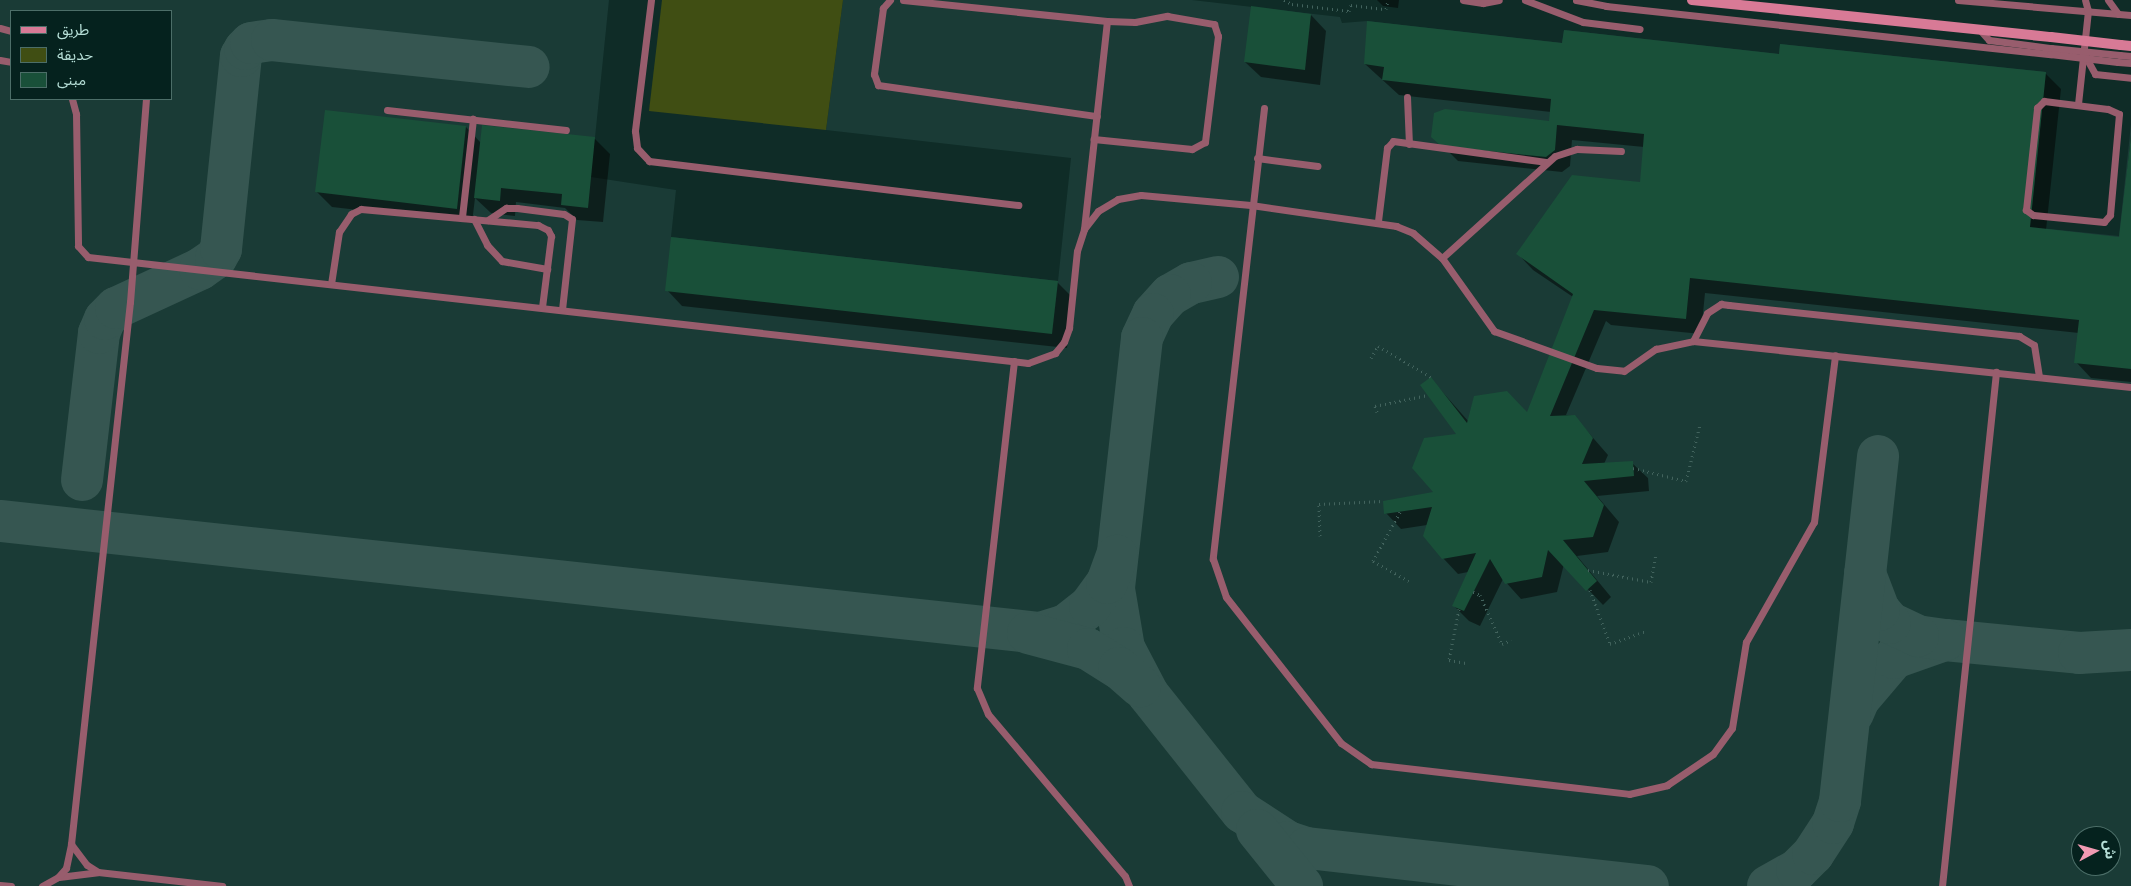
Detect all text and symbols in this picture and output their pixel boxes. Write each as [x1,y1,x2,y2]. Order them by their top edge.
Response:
legend [10,10,172,100]
text: طريق [57,21,89,39]
text: حديقة [57,46,93,64]
text: مبنى [57,71,86,89]
north arrow [2071,826,2121,876]
text: ش [2101,839,2119,860]

